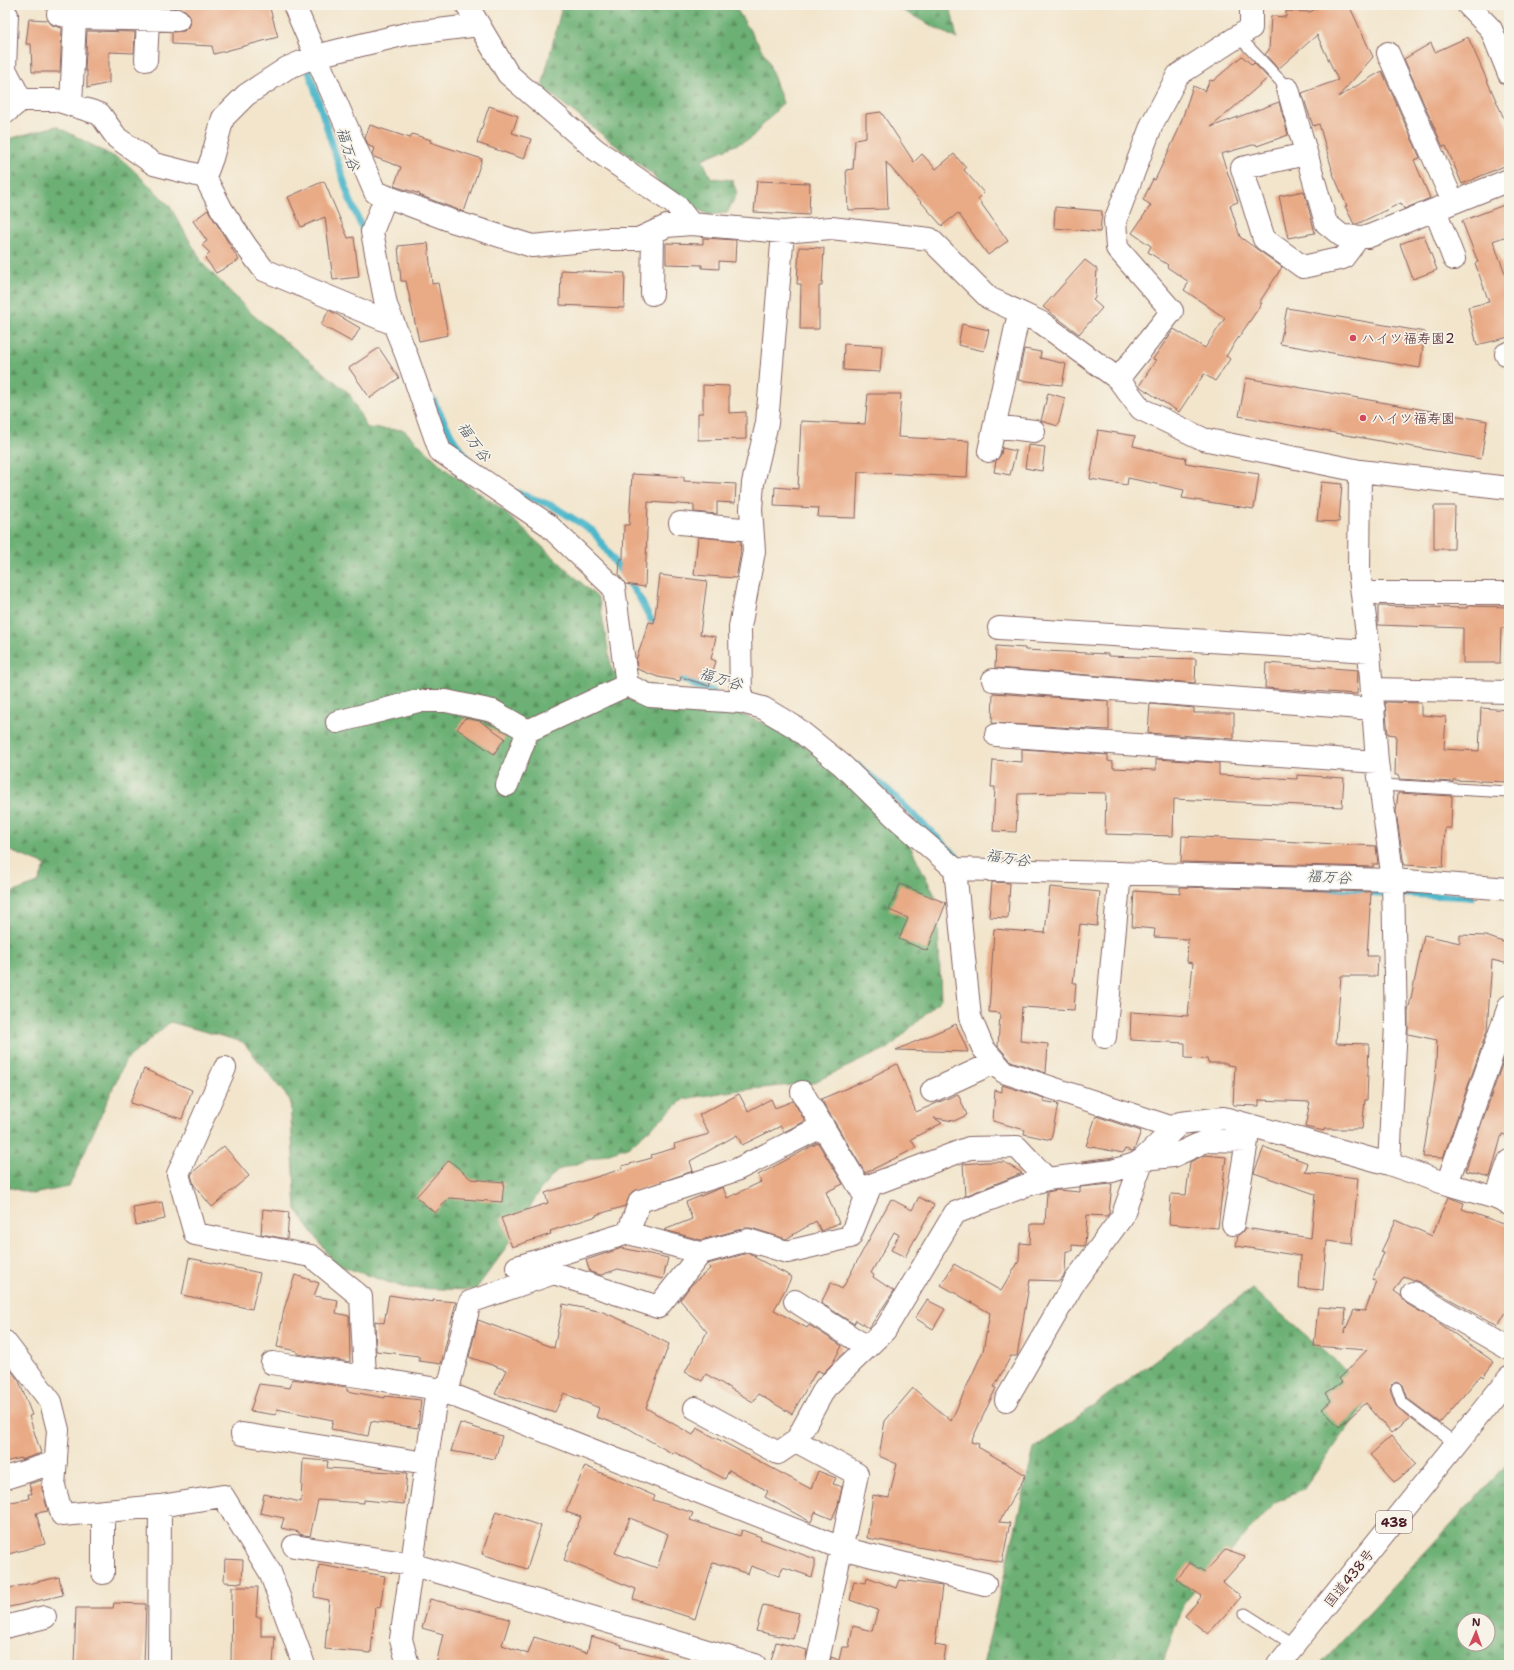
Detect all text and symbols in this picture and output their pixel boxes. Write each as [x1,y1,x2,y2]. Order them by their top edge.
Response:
water label: 福万谷 [332,125,364,174]
place label: ハイツ福寿園2 [1361,329,1455,347]
marker: ハイツ福寿園2 [1348,333,1358,343]
place label: ハイツ福寿園 [1371,409,1455,427]
marker: ハイツ福寿園 [1358,413,1368,423]
water label: 福万谷 [453,418,496,467]
water label: 福万谷 [697,663,746,695]
water label: 福万谷 [984,845,1033,872]
water label: 福万谷 [1306,866,1353,888]
road number: 438 [1376,1511,1412,1533]
street label: 国道438号 [1320,1545,1378,1611]
north arrow [1456,1612,1496,1652]
text: N [1472,1615,1481,1630]

